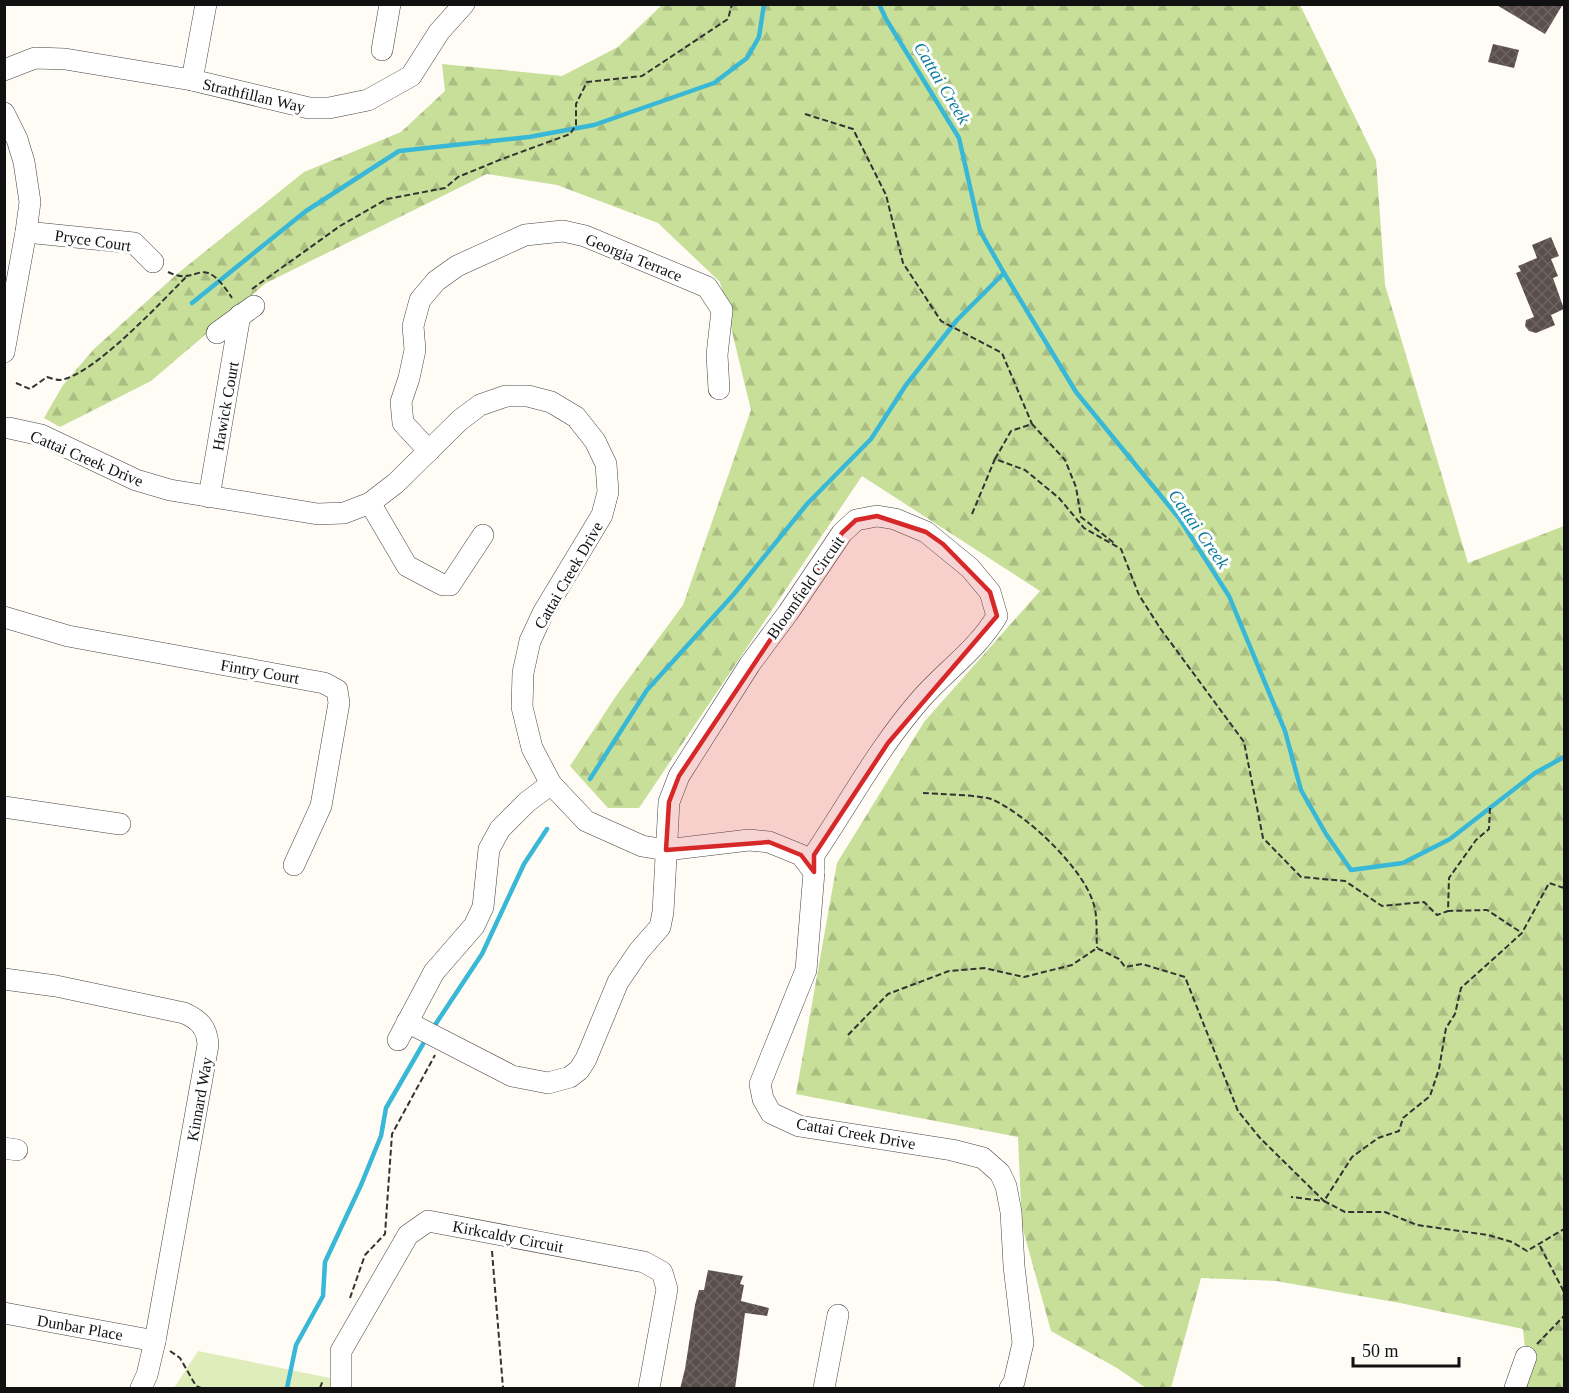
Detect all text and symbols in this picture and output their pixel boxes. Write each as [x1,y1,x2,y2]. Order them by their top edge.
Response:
water label: Cattai Creek [910,38,975,128]
street label: Strathfillan Way [201,75,307,117]
street label: Pryce Court [54,227,133,255]
street label: Georgia Terrace [583,230,685,286]
street label: Hawick Court [209,360,242,452]
street label: Cattai Creek Drive [28,427,146,490]
water label: Cattai Creek [1164,486,1234,573]
street label: Cattai Creek Drive [531,519,606,632]
street label: Bloomfield Circuit [764,532,847,642]
street label: Fintry Court [219,656,301,688]
street label: Kinnard Way [184,1056,216,1143]
street label: Cattai Creek Drive [795,1115,917,1152]
street label: Kirkcaldy Circuit [451,1217,565,1257]
street label: Dunbar Place [36,1312,124,1343]
scale bar [1353,1330,1460,1368]
text: 50 m [1362,1341,1399,1361]

